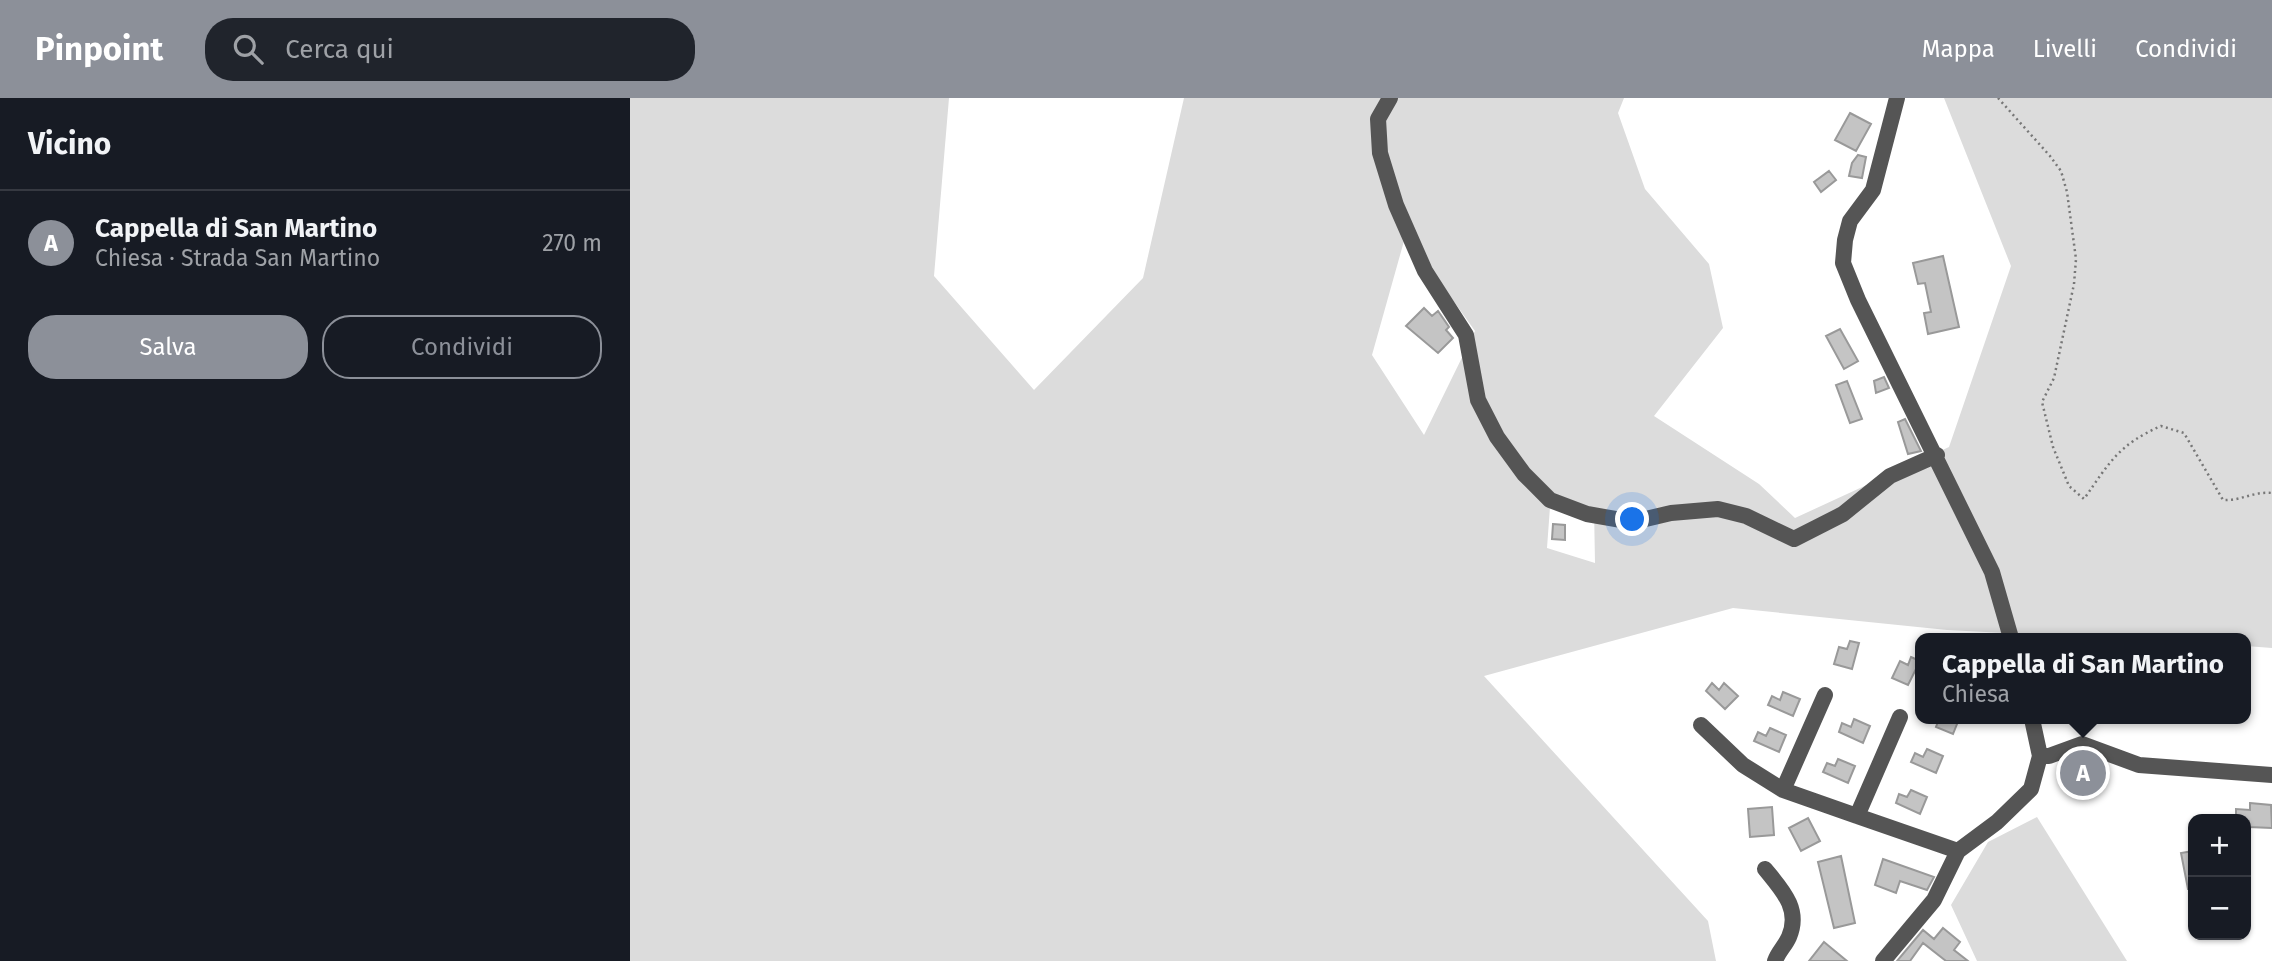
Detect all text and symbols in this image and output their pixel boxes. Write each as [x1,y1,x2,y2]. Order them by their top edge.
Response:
search box [205,18,695,81]
text: Pinpoint [35,29,163,69]
icon: search [229,30,267,68]
text: Cerca qui [285,34,394,65]
text: Mappa [1922,35,1995,63]
text: Livelli [2033,35,2097,63]
text: Condividi [2135,35,2237,63]
text: Vicino [28,126,111,162]
text: Cappella di San Martino [95,213,377,244]
text: A [44,229,58,257]
text: 270 m [542,229,602,257]
text: Chiesa · Strada San Martino [95,244,380,272]
button: Salva [28,315,308,379]
button: Condividi [322,315,602,379]
your location [1615,502,1649,536]
popup [1915,633,2251,724]
text: Cappella di San Martino [1942,649,2224,680]
text: Chiesa [1942,680,2010,708]
pin: A [2060,747,2106,799]
map controls [2188,814,2251,940]
button: + [2188,814,2251,877]
button: − [2188,877,2251,940]

